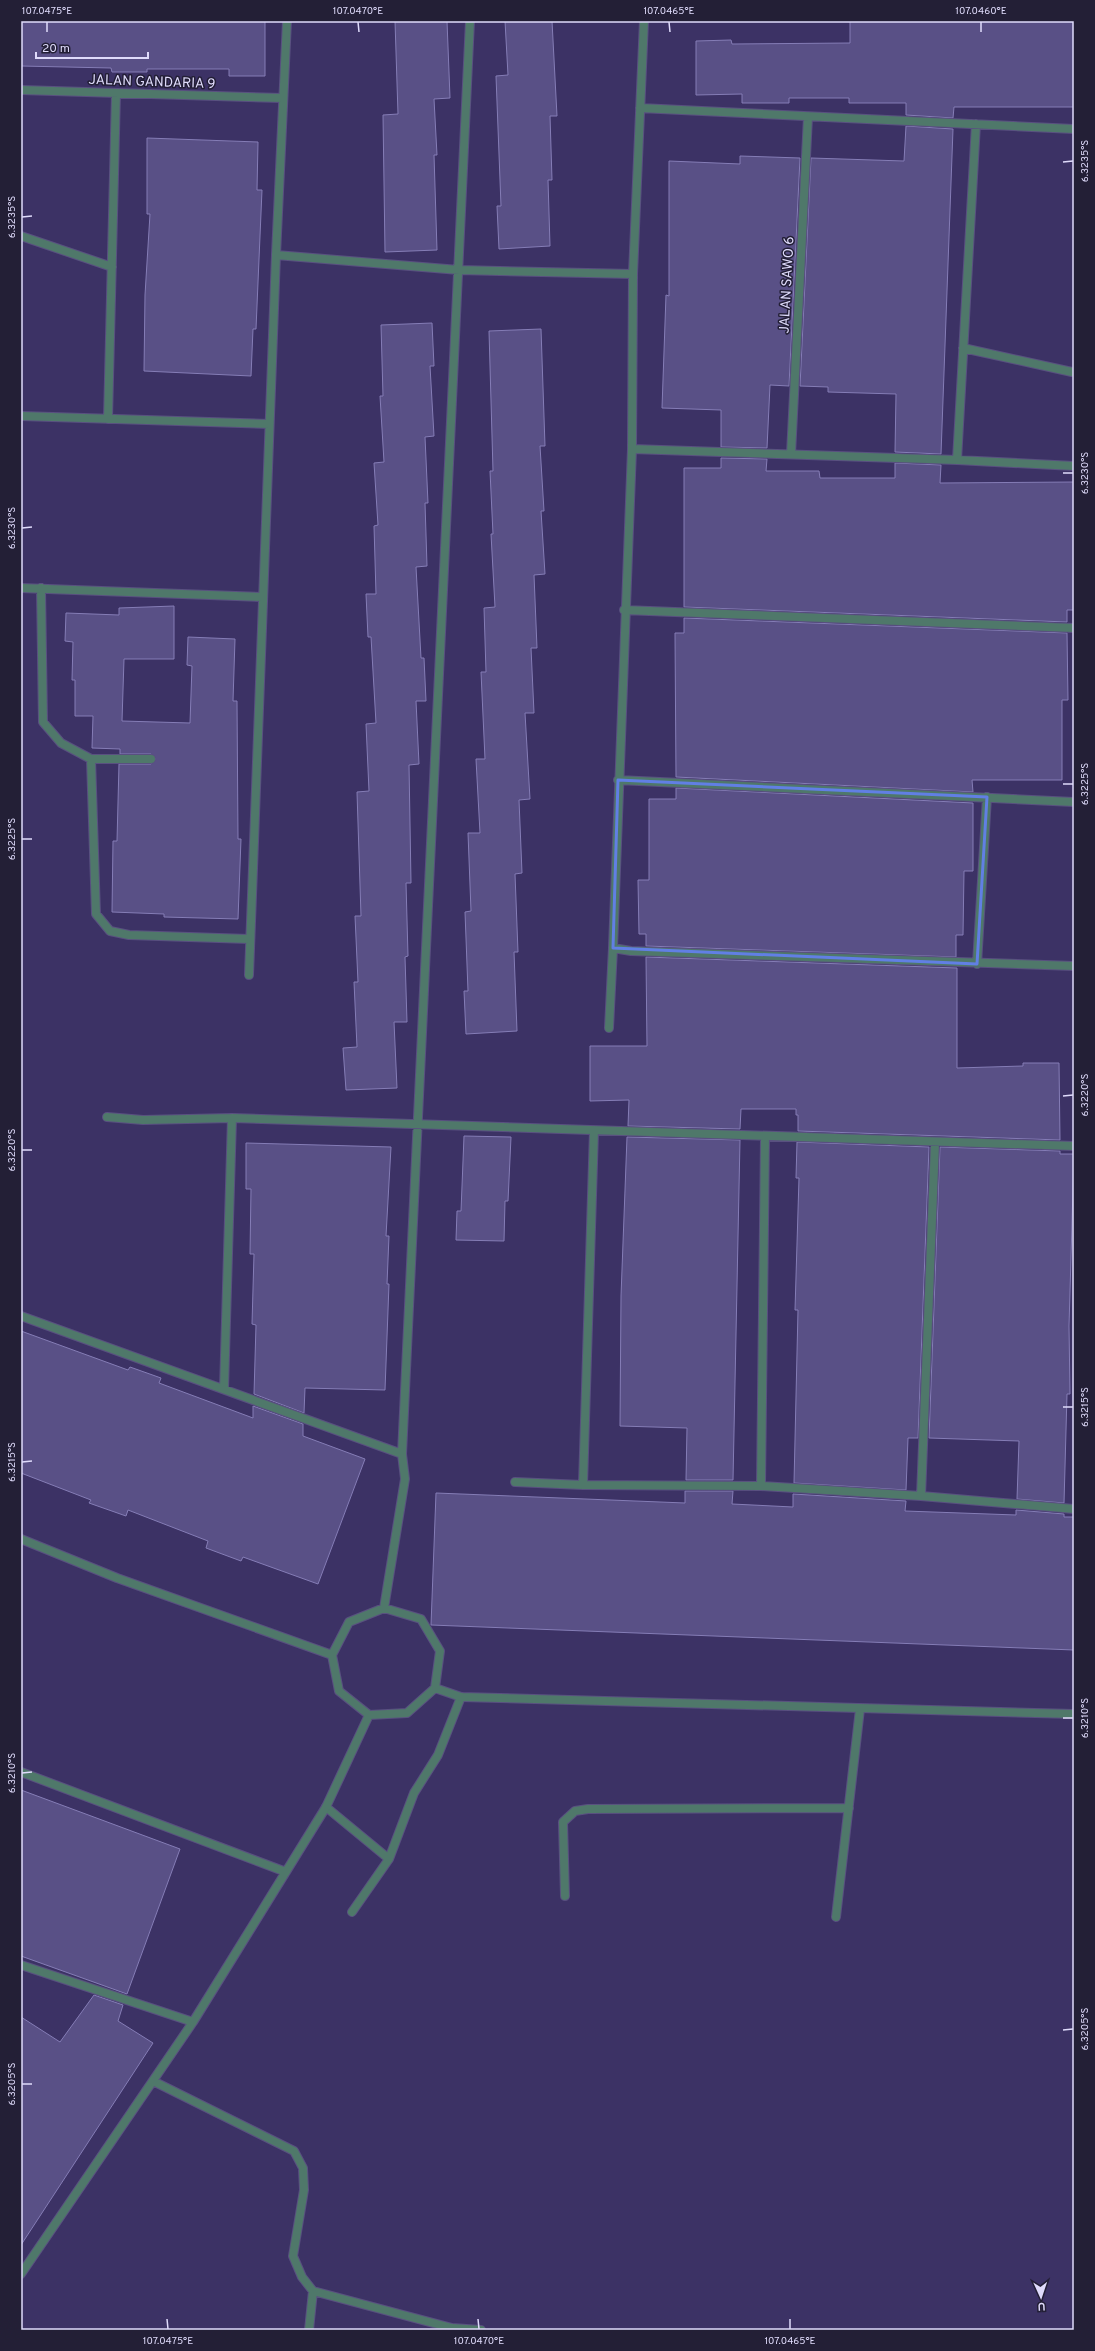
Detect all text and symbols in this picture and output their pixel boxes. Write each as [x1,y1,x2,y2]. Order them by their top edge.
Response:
text: 107.0475°E [22,5,72,18]
text: 107.0470°E [333,5,383,18]
text: 107.0465°E [643,5,695,18]
text: 107.0460°E [955,5,1007,18]
scale bar [36,34,148,60]
text: 20 m [42,41,70,57]
street label: JALAN GANDARIA 9 [88,72,216,93]
text: 6.3235°S [1079,140,1092,182]
text: 6.3235°S [6,196,19,238]
street label: JALAN SAWO 6 [776,236,799,334]
text: 6.3230°S [1079,452,1092,494]
text: 6.3230°S [6,507,19,549]
text: 6.3225°S [1079,763,1092,805]
text: 6.3225°S [6,818,19,860]
text: 6.3220°S [1079,1074,1092,1116]
text: 6.3220°S [6,1129,19,1171]
text: 6.3215°S [1079,1387,1092,1427]
text: 6.3215°S [6,1442,19,1482]
text: 6.3210°S [1079,1698,1092,1738]
text: 6.3210°S [6,1753,19,1793]
text: 6.3205°S [1079,2008,1092,2050]
text: 6.3205°S [6,2063,19,2105]
north arrow [1021,2277,1061,2317]
text: U [1037,2299,1046,2313]
text: 107.0475°E [143,2335,193,2348]
text: 107.0470°E [454,2335,504,2348]
text: 107.0465°E [764,2335,816,2348]

